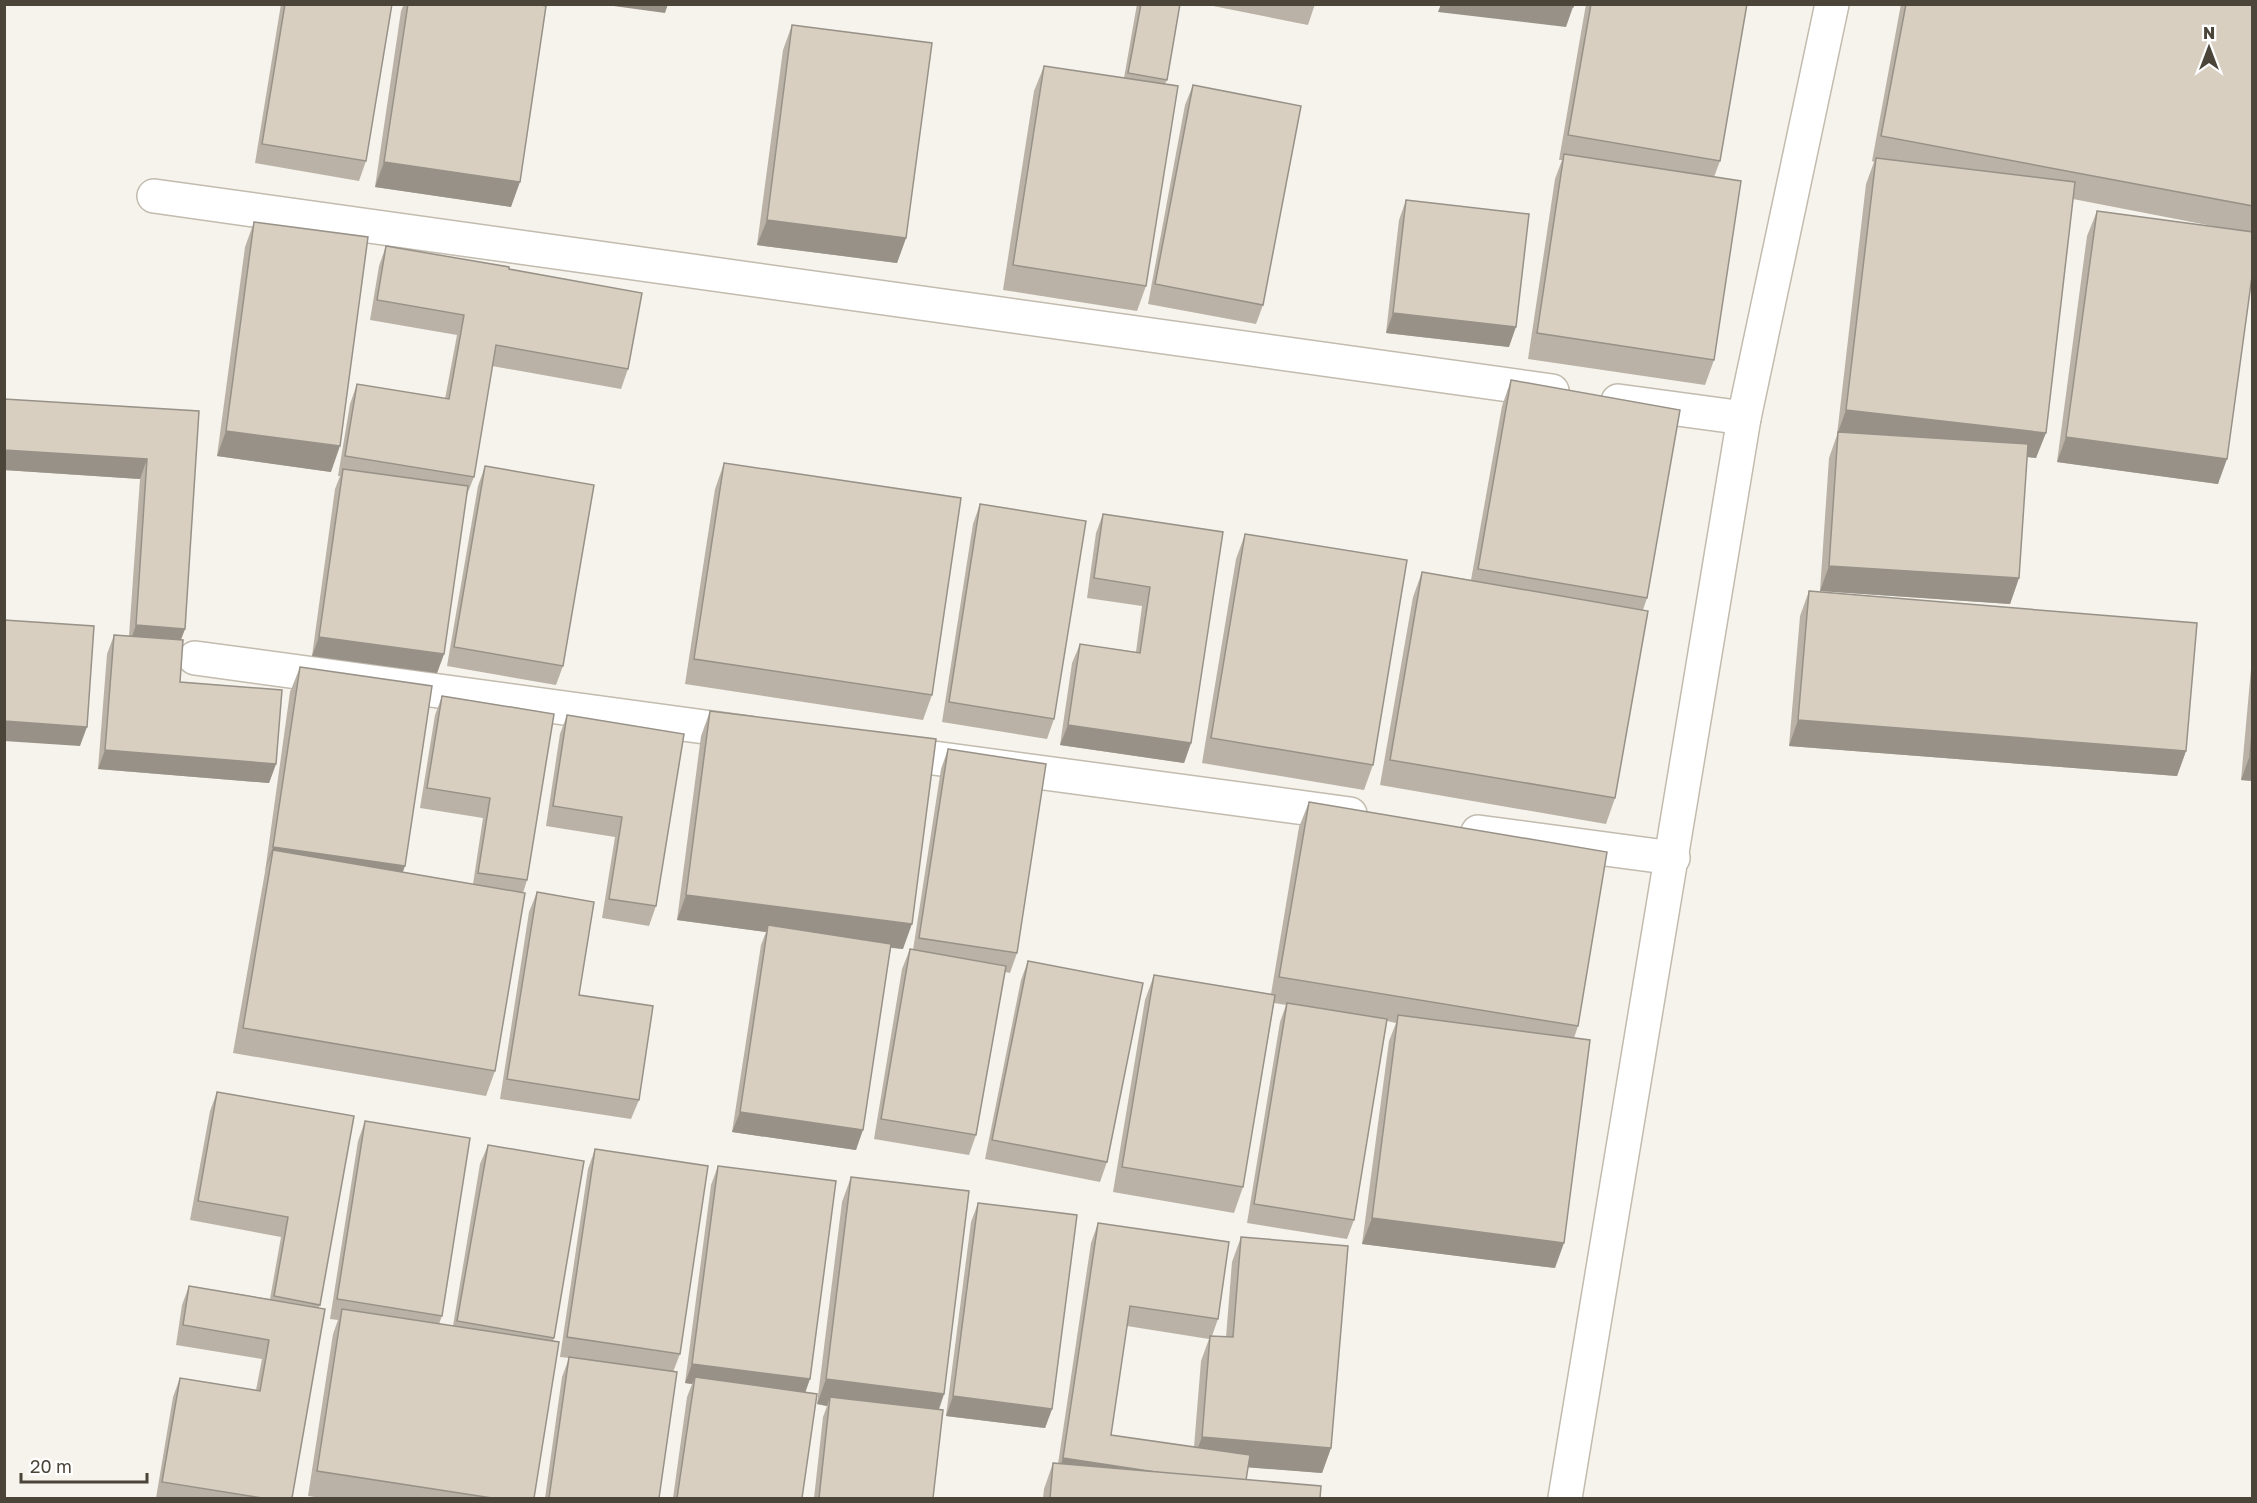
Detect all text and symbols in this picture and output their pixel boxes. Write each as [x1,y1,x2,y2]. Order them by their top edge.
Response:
north arrow [2179,18,2239,78]
text: N [2203,23,2215,43]
scale bar [21,1446,147,1484]
text: 20 m [30,1455,72,1477]

